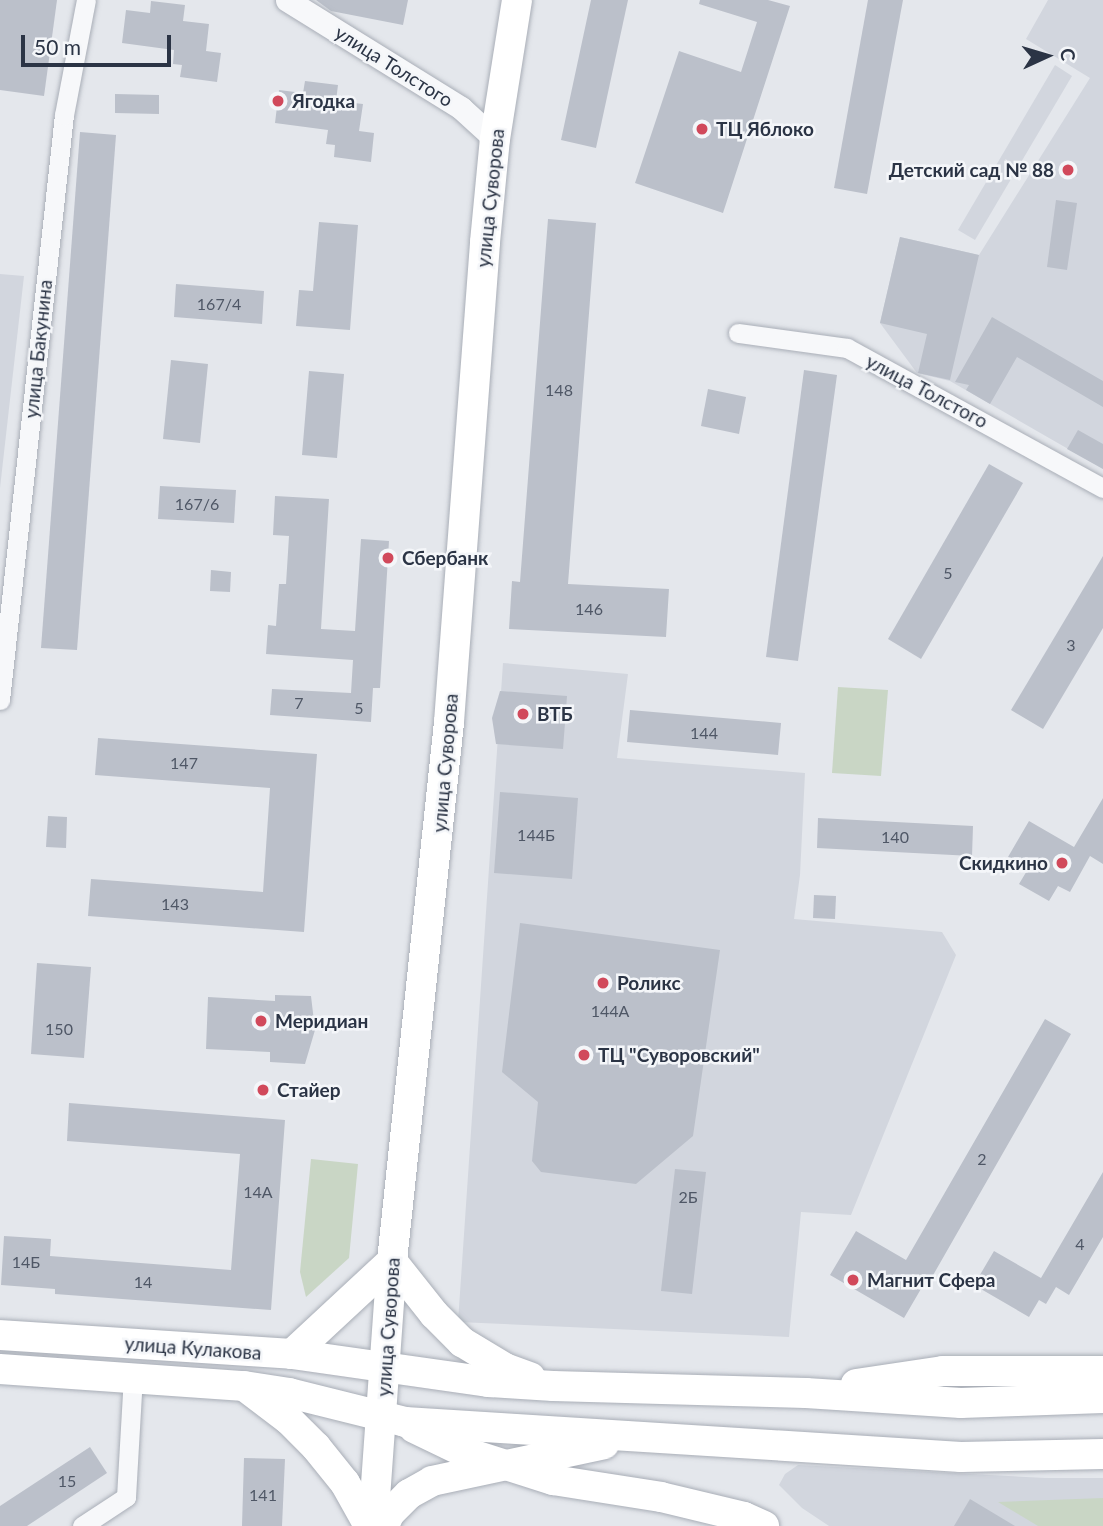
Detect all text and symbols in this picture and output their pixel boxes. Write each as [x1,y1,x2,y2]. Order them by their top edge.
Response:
scale bar [24,21,175,65]
street label: улица Толстого [331,21,457,111]
north arrow [1012,21,1082,91]
text: 50 m [34,34,81,59]
text: С [1057,47,1080,62]
place label: Ягодка [292,90,355,112]
marker: Ягодка [270,93,286,109]
place label: ТЦ Яблоко [716,118,814,140]
marker: ТЦ Яблоко [694,121,710,137]
street label: улица Суворова [471,127,509,269]
place label: Детский сад № 88 [889,159,1054,181]
marker: Детский сад № 88 [1060,162,1076,178]
street label: улица Бакунина [19,279,57,419]
house number: 167/4 [197,294,241,314]
street label: улица Толстого [862,349,992,433]
house number: 148 [545,380,573,400]
house number: 167/6 [175,494,219,514]
place label: Сбербанк [402,547,488,569]
marker: Сбербанк [380,550,396,566]
house number: 5 [943,563,953,583]
house number: 146 [575,599,603,619]
house number: 3 [1066,635,1076,655]
house number: 7 [294,693,304,713]
street label: улица Суворова [428,693,462,833]
house number: 5 [354,698,364,718]
place label: ВТБ [537,703,573,725]
marker: ВТБ [515,706,531,722]
house number: 144 [690,723,718,743]
house number: 147 [170,753,198,773]
house number: 144Б [517,825,555,845]
house number: 140 [881,827,909,847]
place label: Скидкино [959,852,1048,874]
marker: Скидкино [1054,855,1070,871]
house number: 143 [161,894,189,914]
place label: Роликс [617,972,681,994]
marker: Роликс [595,975,611,991]
house number: 144А [591,1001,629,1021]
place label: Меридиан [275,1010,368,1032]
marker: Меридиан [253,1013,269,1029]
house number: 150 [45,1019,73,1039]
place label: ТЦ "Суворовский" [598,1044,760,1066]
marker: ТЦ "Суворовский" [576,1047,592,1063]
place label: Стайер [277,1079,340,1101]
marker: Стайер [255,1082,271,1098]
house number: 2 [977,1149,987,1169]
house number: 14А [243,1182,273,1202]
house number: 2Б [678,1187,698,1207]
house number: 4 [1075,1234,1085,1254]
house number: 14Б [12,1252,40,1272]
street label: улица Суворова [372,1257,404,1397]
place label: Магнит Сфера [867,1269,995,1291]
house number: 14 [134,1272,152,1292]
marker: Магнит Сфера [845,1272,861,1288]
street label: улица Кулакова [124,1332,262,1364]
house number: 15 [58,1471,76,1491]
house number: 141 [249,1485,277,1505]

